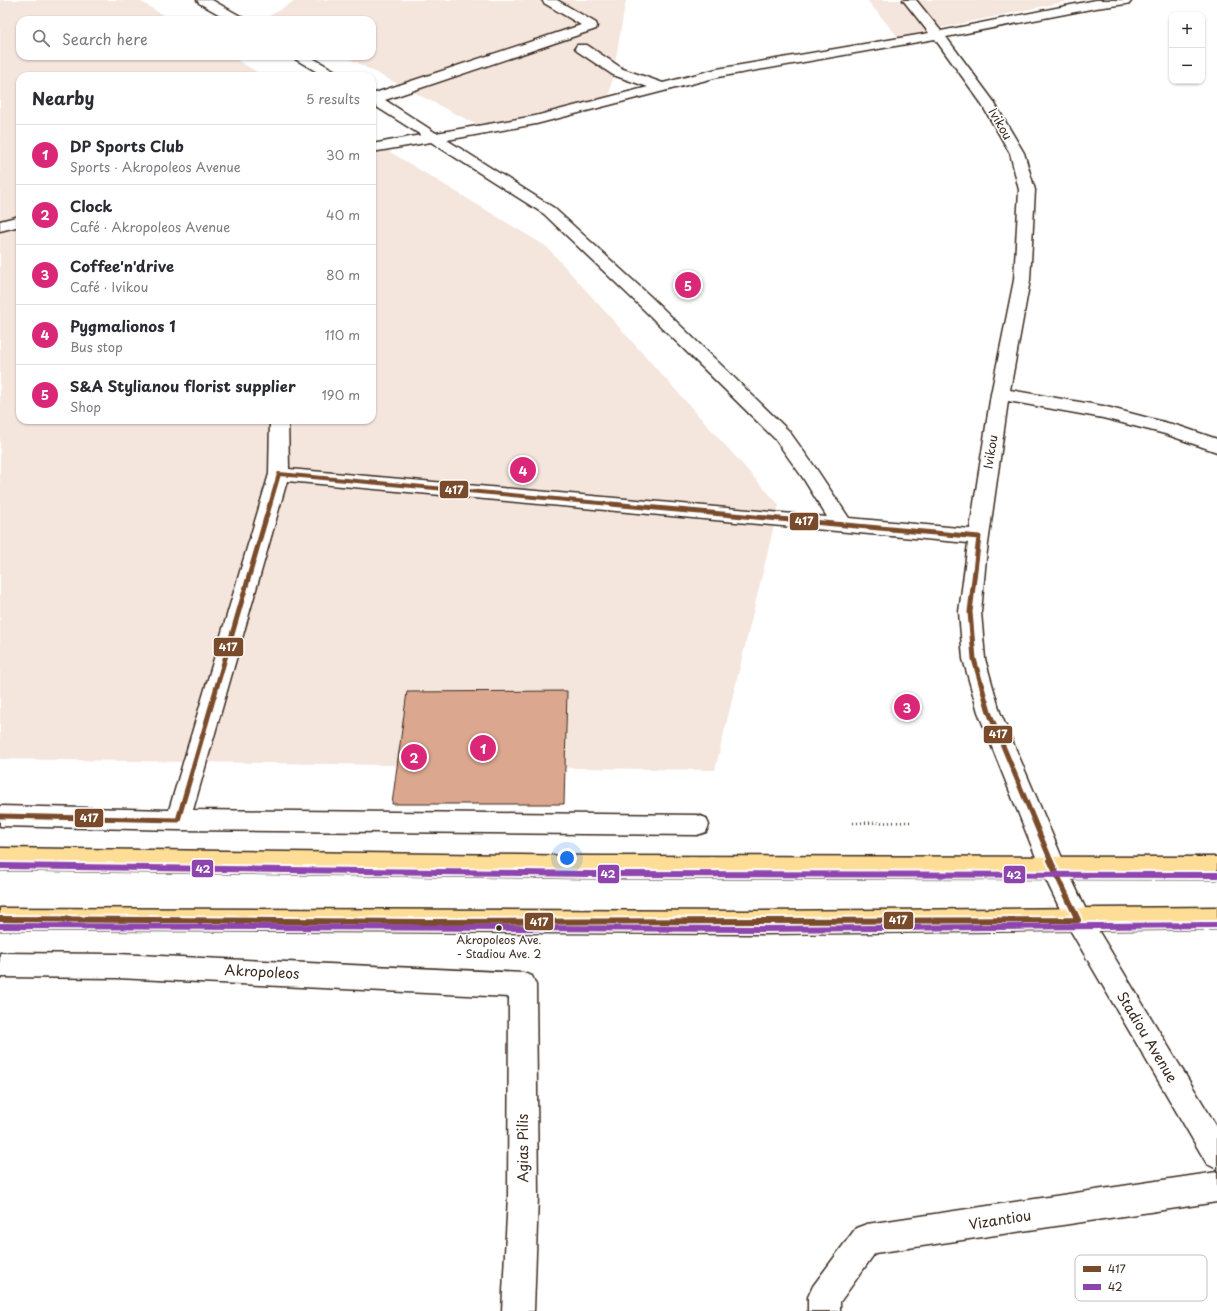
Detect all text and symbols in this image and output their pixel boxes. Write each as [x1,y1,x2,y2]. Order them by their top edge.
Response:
map controls [1169,12,1205,84]
button: + [1169,12,1205,48]
search box [16,16,376,60]
icon: search [30,27,52,49]
text: Search here [62,27,148,50]
button: − [1169,48,1205,84]
text: Nearby [32,85,94,111]
text: 5 results [306,89,360,108]
street label: Ivikou [985,104,1017,143]
text: DP Sports Club [70,134,184,157]
text: 1 [42,145,48,164]
text: 30 m [326,145,360,164]
text: Sports · Akropoleos Avenue [70,157,241,176]
text: Clock [70,194,112,217]
text: 2 [40,205,50,224]
text: 40 m [326,205,360,224]
text: Café · Akropoleos Avenue [70,217,230,236]
text: Coffee'n'drive [70,254,174,277]
text: 3 [41,265,49,284]
text: 80 m [326,265,360,284]
pin: 5 [675,270,701,300]
text: Café · Ivikou [70,277,148,296]
text: Pygmalionos 1 [70,314,175,337]
text: 4 [41,325,49,344]
text: 110 m [325,325,360,344]
text: Bus stop [70,337,123,356]
text: S&A Stylianou florist supplier [70,374,296,397]
text: 5 [41,385,49,404]
text: 190 m [321,385,360,404]
text: Shop [70,397,101,416]
street label: Ivikou [978,434,1002,470]
pin: 4 [510,455,536,485]
line badge: 417 [439,480,469,499]
text: 417 [445,481,464,498]
line badge: 417 [789,512,819,531]
text: 417 [795,512,814,529]
line badge: 417 [213,637,244,657]
text: 417 [219,638,238,655]
pin: 3 [894,692,920,722]
line badge: 417 [983,725,1013,744]
text: 417 [989,725,1008,742]
pin: 1 [470,733,496,763]
pin: 2 [401,742,427,772]
line badge: 417 [74,808,104,828]
text: 417 [80,809,99,826]
your location [557,848,577,868]
line badge: 42 [191,859,214,878]
text: 42 [196,860,211,877]
line badge: 42 [597,864,620,884]
text: 42 [601,865,616,882]
line badge: 42 [1003,865,1026,884]
text: 42 [1007,866,1022,883]
line badge: 417 [883,911,914,930]
text: 417 [889,911,908,928]
line badge: 417 [524,912,554,931]
text: 417 [530,913,549,930]
marker: Akropoleos Ave. - Stadiou Ave. 2 [494,923,504,933]
place label: Akropoleos Ave. - Stadiou Ave. 2 [456,931,542,962]
street label: Akropoleos [224,959,300,984]
street label: Stadiou Avenue [1112,987,1183,1087]
street label: Agias Pilis [512,1114,533,1182]
street label: Vizantiou [967,1204,1033,1235]
legend [1075,1255,1207,1301]
text: 417 [1108,1260,1126,1277]
text: 42 [1108,1278,1123,1295]

